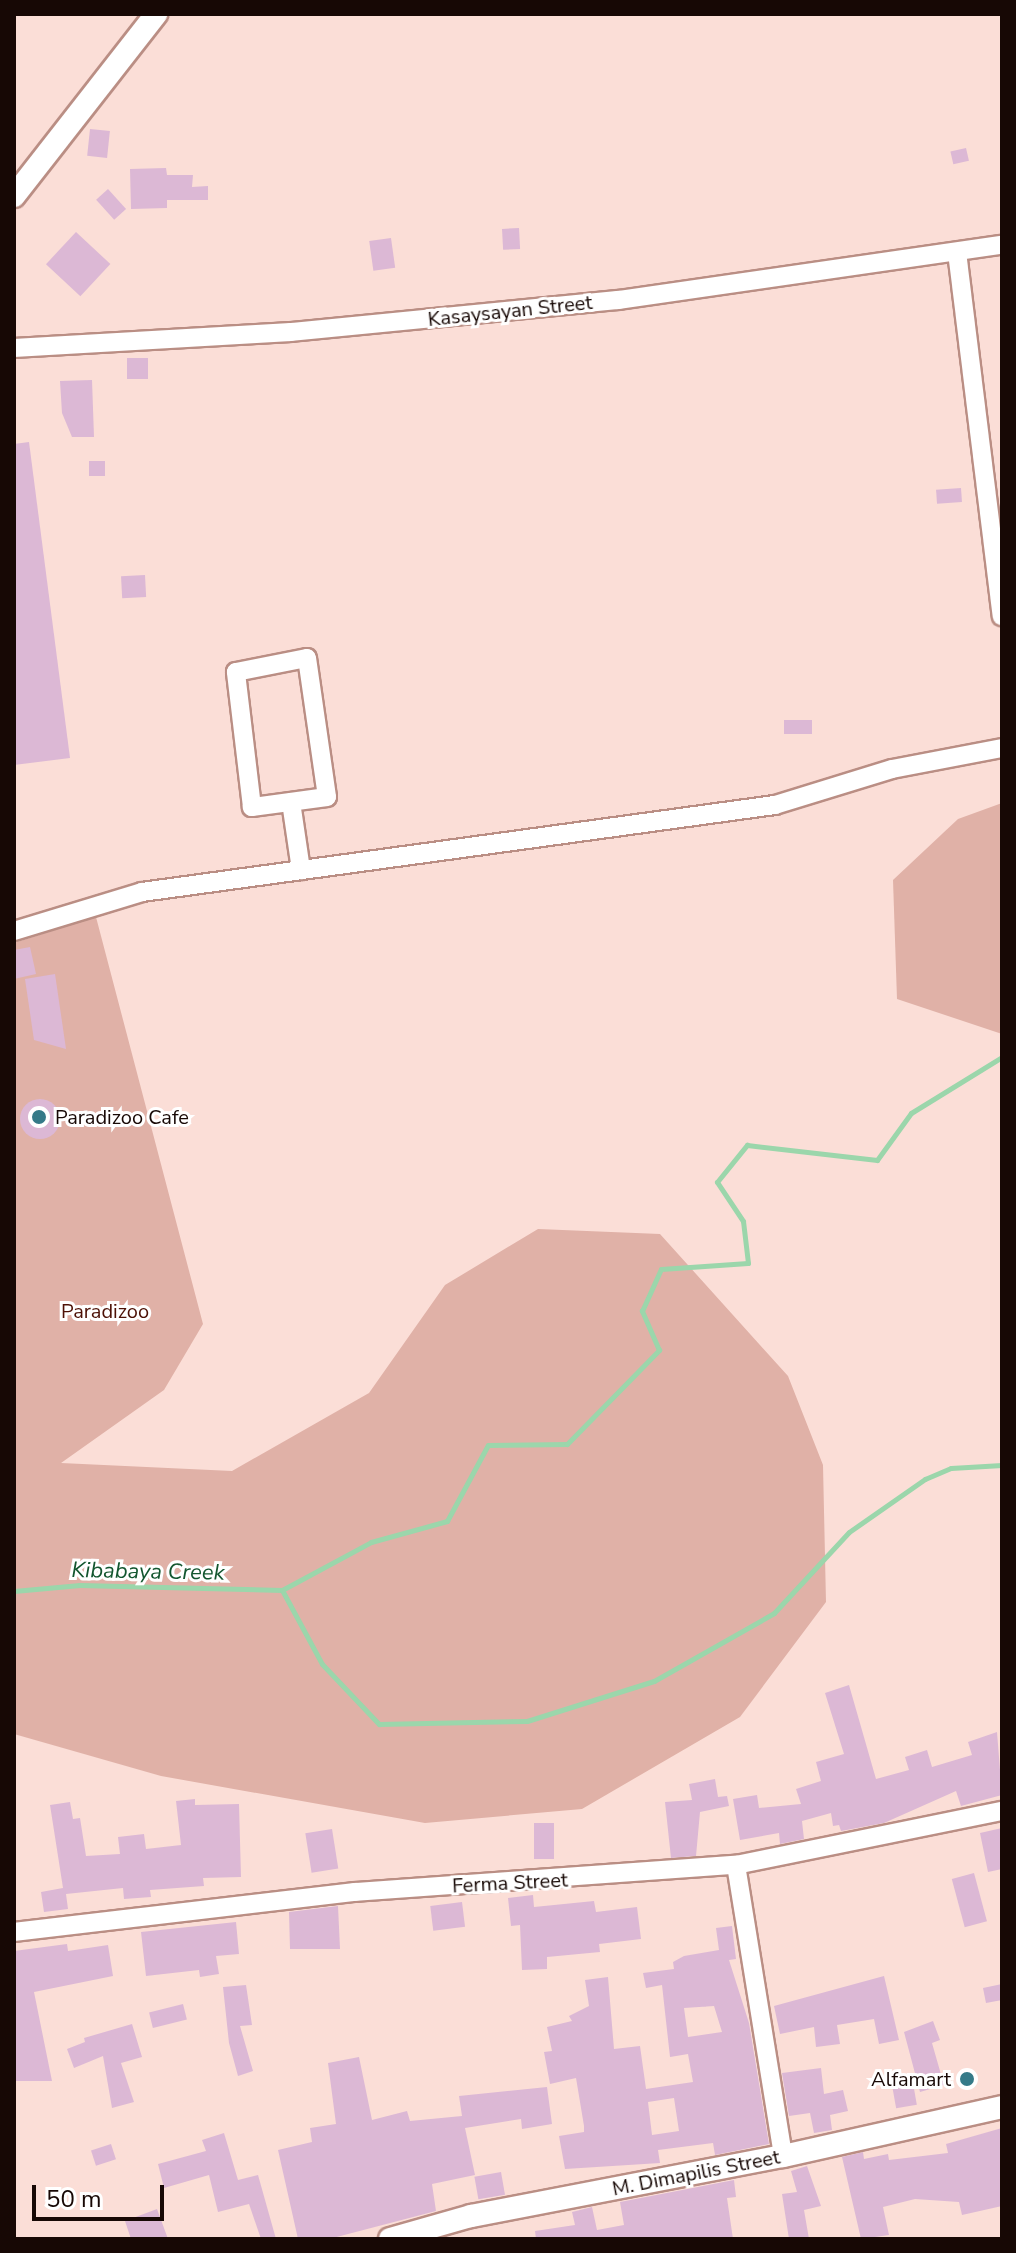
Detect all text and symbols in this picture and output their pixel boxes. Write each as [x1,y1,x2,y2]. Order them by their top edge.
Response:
street label: Kasaysayan Street [427,290,593,332]
place label: Paradizoo Cafe [55,1105,189,1129]
marker: Paradizoo Cafe [30,1108,48,1126]
park label: Paradizoo [61,1299,149,1323]
water label: Kibabaya Creek [71,1557,225,1587]
street label: Ferma Street [452,1868,568,1898]
place label: Alfamart [871,2067,951,2091]
marker: Alfamart [958,2070,976,2088]
street label: M. Dimapilis Street [610,2145,782,2201]
scale bar [36,2169,168,2219]
text: 50 m [46,2183,102,2215]

